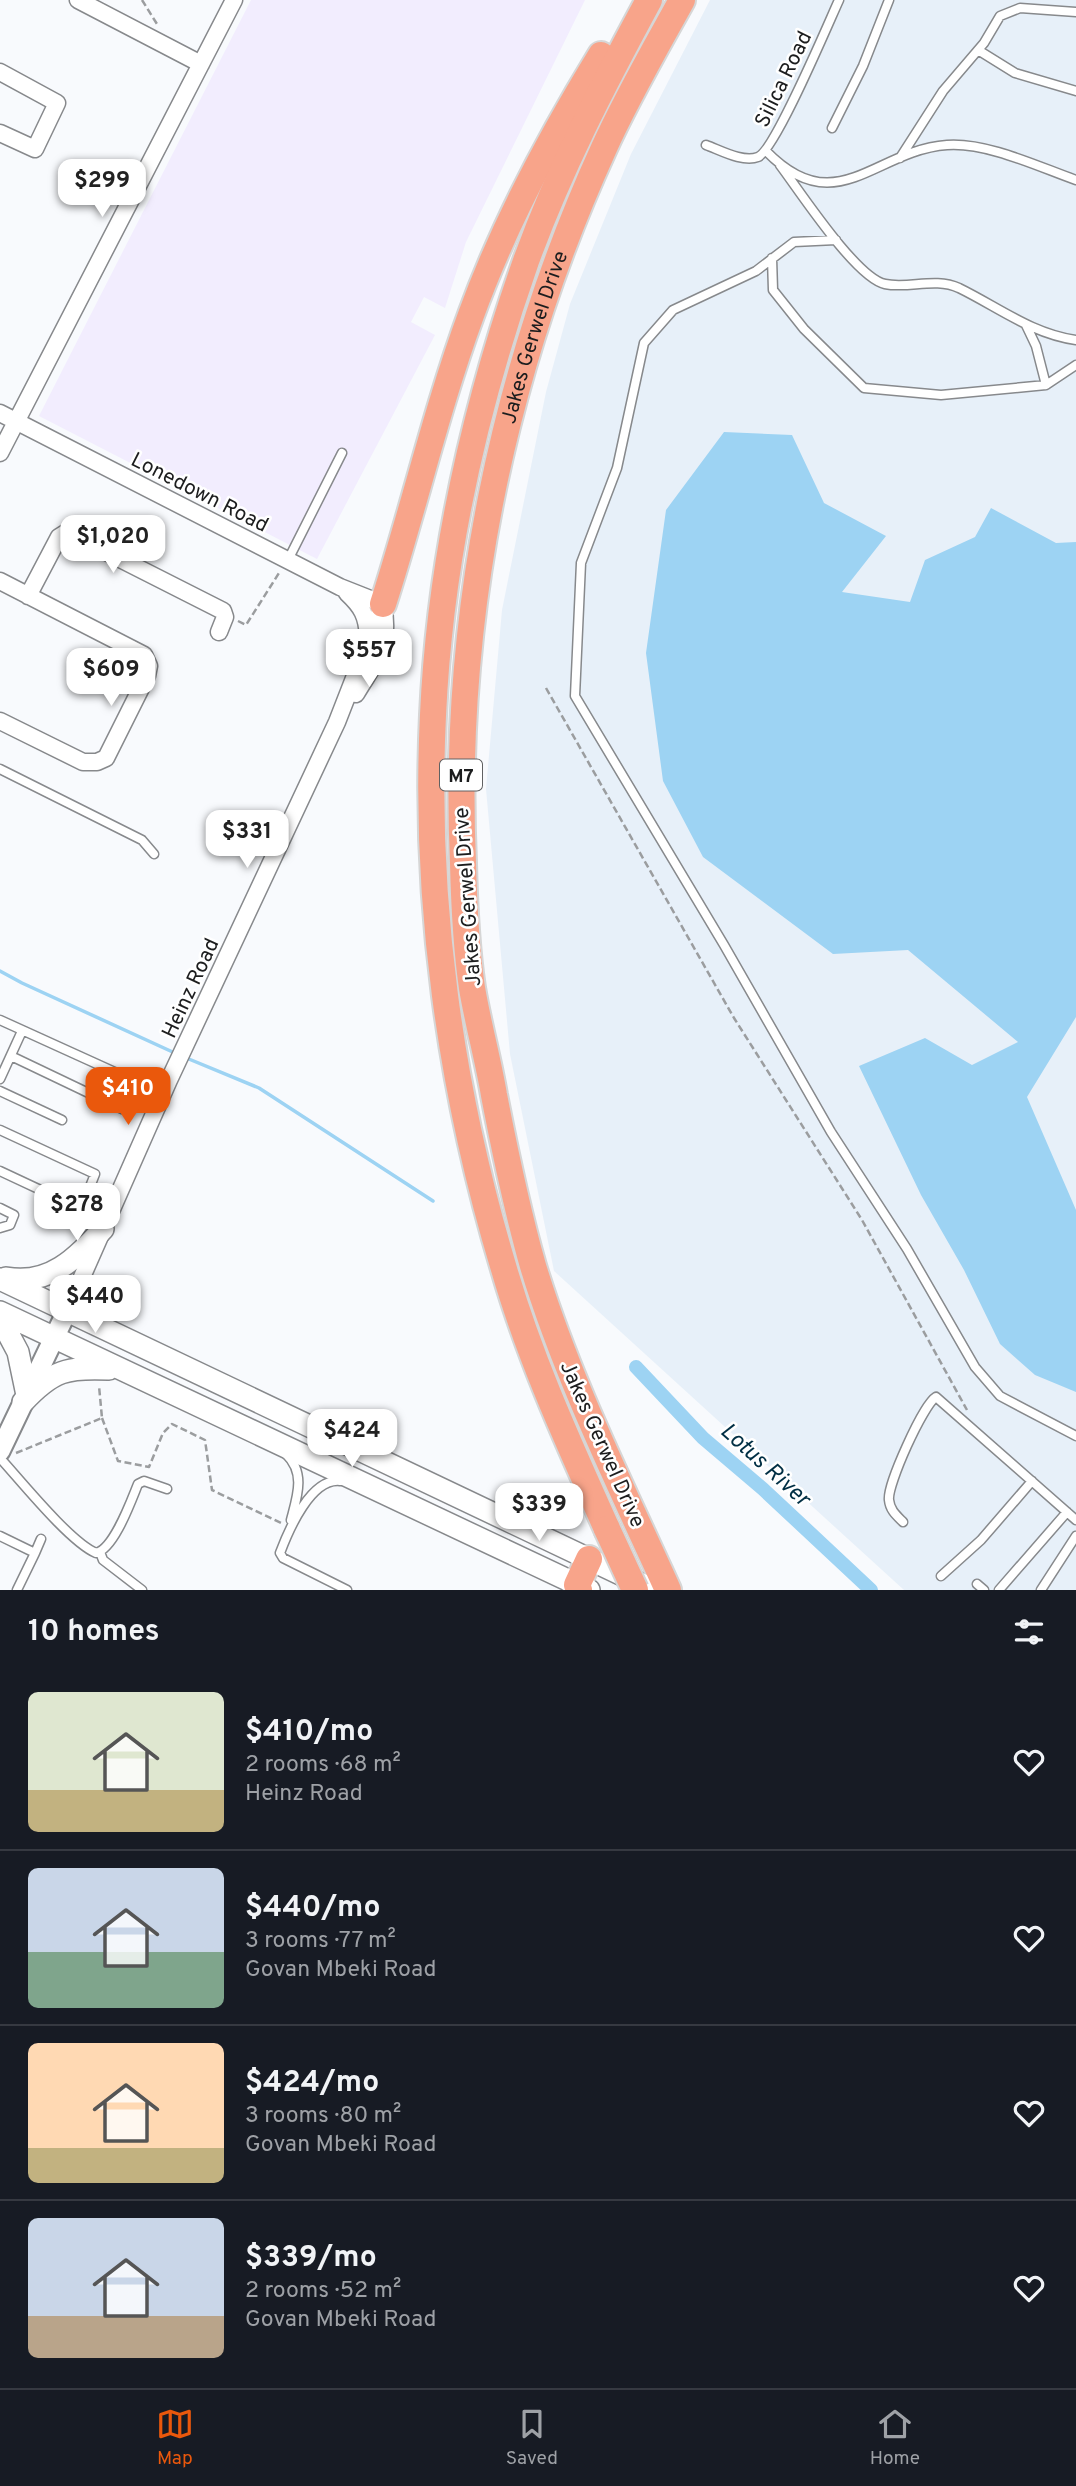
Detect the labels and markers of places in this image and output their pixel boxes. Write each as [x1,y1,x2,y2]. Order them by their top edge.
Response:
pin: $299 [61,160,143,219]
pin: $1,020 [56,516,170,575]
pin: $557 [328,630,410,689]
pin: $609 [70,648,152,708]
pin: $331 [206,810,288,870]
pin: $410 [87,1068,169,1127]
pin: $278 [36,1184,118,1243]
pin: $440 [54,1276,136,1335]
pin: $424 [311,1410,393,1469]
pin: $339 [498,1484,580,1543]

